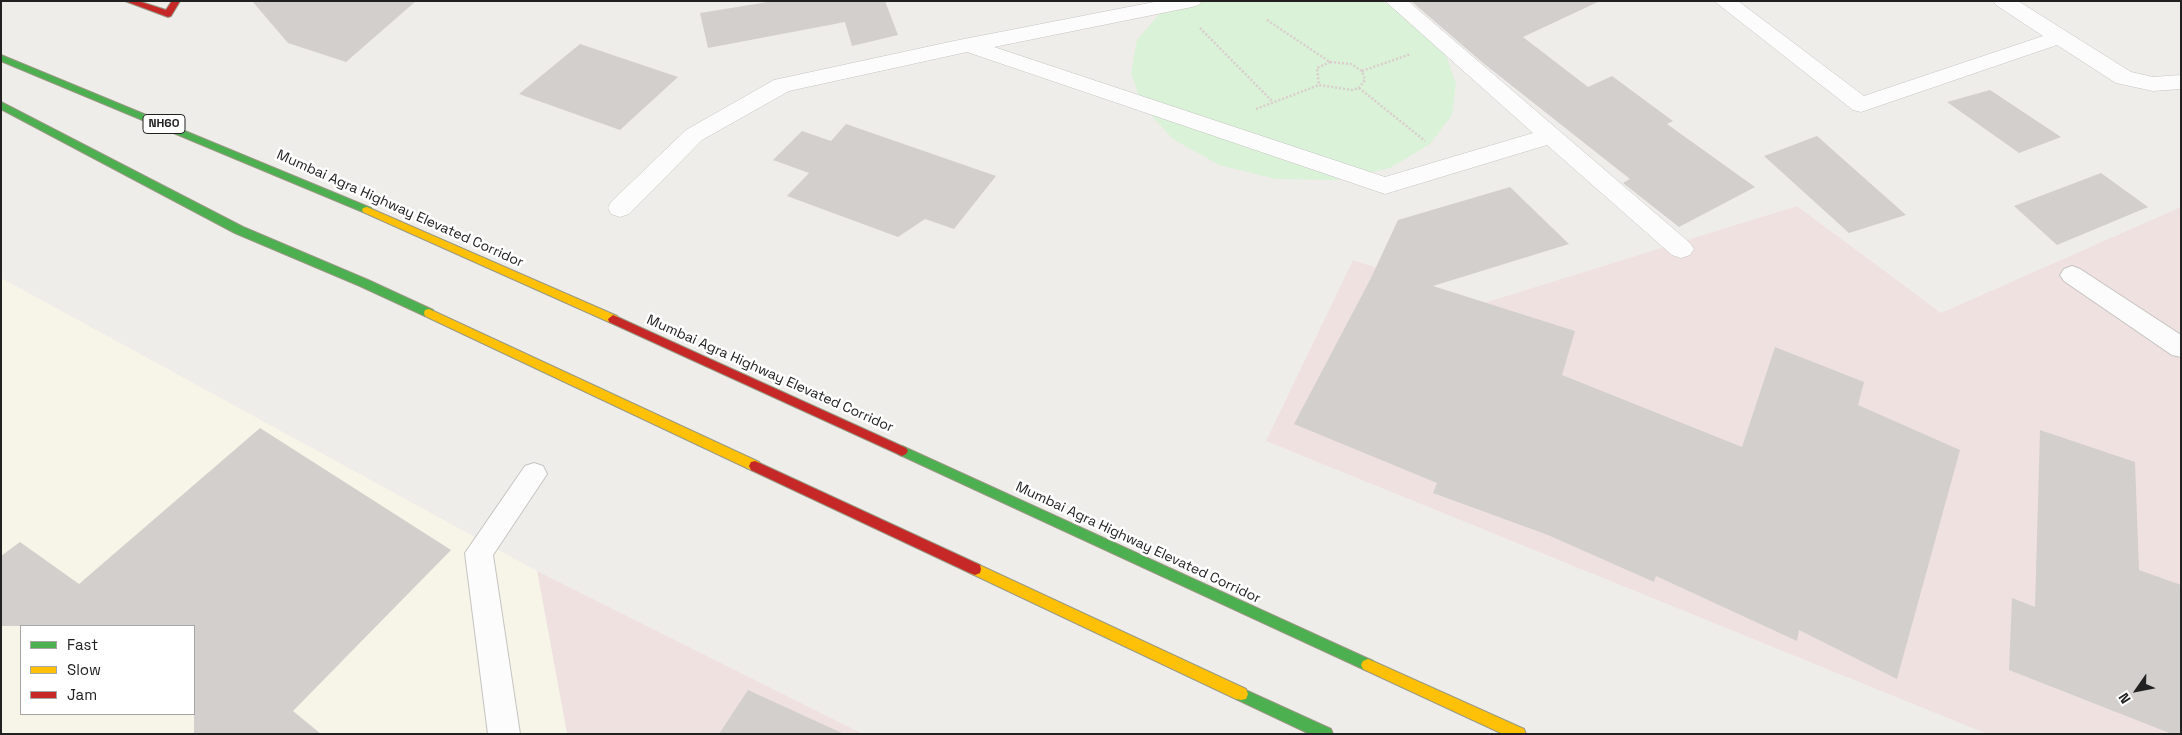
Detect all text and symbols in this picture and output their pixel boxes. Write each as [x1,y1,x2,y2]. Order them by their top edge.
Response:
road number: NH60 [143,115,185,134]
street label: Mumbai Agra Highway Elevated Corridor [274,147,526,271]
street label: Mumbai Agra Highway Elevated Corridor [644,312,896,436]
street label: Mumbai Agra Highway Elevated Corridor [1013,479,1263,607]
legend [20,625,195,715]
text: Fast [67,635,98,654]
text: Slow [67,660,101,679]
north arrow [2112,665,2162,715]
text: Jam [67,685,97,704]
text: N [2114,689,2135,707]

